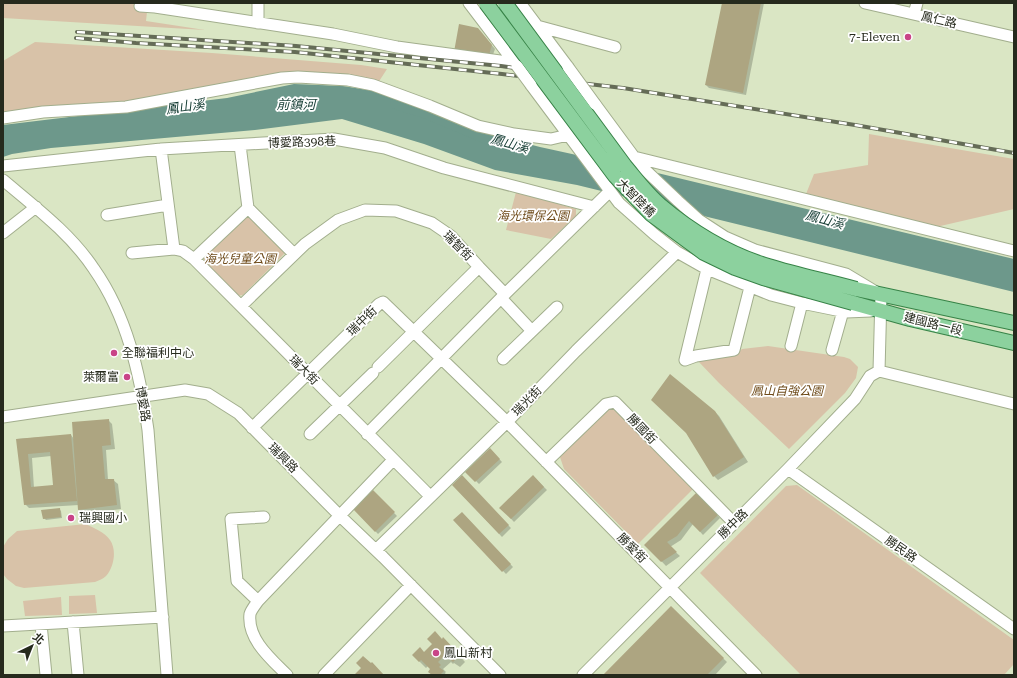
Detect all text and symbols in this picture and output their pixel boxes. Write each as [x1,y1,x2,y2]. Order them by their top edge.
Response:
street label: 鳳仁路 [920,9,958,31]
place label: 7-Eleven [849,30,900,44]
marker: 7-Eleven [903,32,913,42]
water label: 鳳山溪 [165,96,207,117]
water label: 前鎮河 [276,97,318,112]
water label: 鳳山溪 [489,131,533,157]
street label: 博愛路398巷 [268,134,336,150]
street label: 大智陸橋 [614,176,658,220]
water label: 鳳山溪 [804,207,848,232]
park label: 海光環保公園 [497,209,571,223]
street label: 瑞智街 [440,228,476,264]
park label: 海光兒童公園 [204,252,278,266]
street label: 瑞中街 [344,303,380,339]
street label: 建國路一段 [902,310,964,338]
place label: 全聯福利中心 [122,346,194,360]
marker: 全聯福利中心 [109,348,119,358]
street label: 瑞大街 [286,352,322,388]
place label: 萊爾富 [83,370,119,384]
marker: 萊爾富 [122,372,132,382]
street label: 瑞光街 [509,383,545,419]
park label: 鳳山自強公園 [751,384,825,398]
street label: 博愛路 [133,385,153,423]
street label: 勝國街 [624,411,660,447]
street label: 瑞興路 [265,440,301,476]
street label: 勝中路 [715,506,751,542]
place label: 瑞興國小 [79,511,127,525]
marker: 瑞興國小 [66,513,76,523]
street label: 勝愛街 [614,530,650,566]
street label: 勝民路 [882,533,920,565]
north arrow [12,626,52,666]
text: 北 [30,631,47,648]
place label: 鳳山新村 [444,646,493,660]
marker: 鳳山新村 [431,648,441,658]

